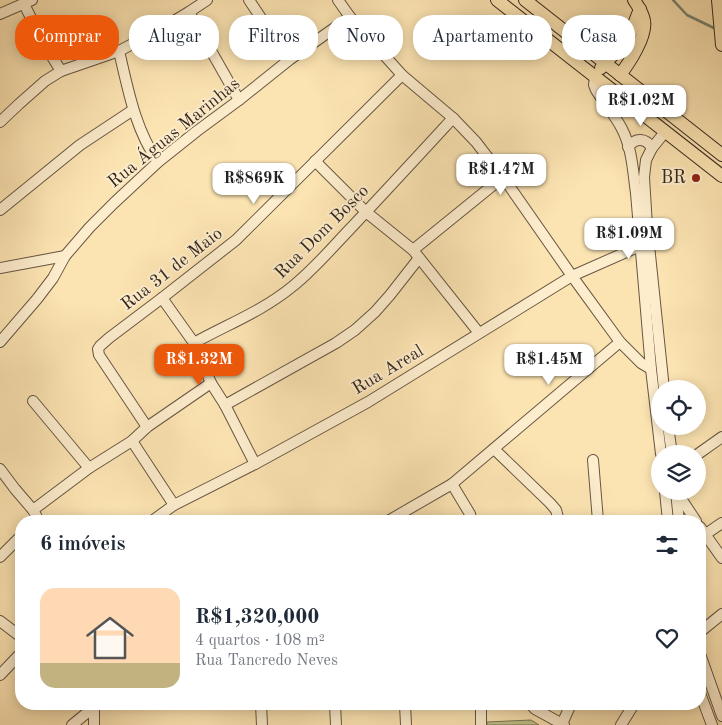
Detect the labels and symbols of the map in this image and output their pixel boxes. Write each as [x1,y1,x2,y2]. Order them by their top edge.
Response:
street label: Rua Águas Marinhas [102,71,243,192]
pin: R$1.02M [595,84,687,127]
pin: R$1.47M [455,154,547,196]
pin: R$869K [213,162,295,205]
place label: BR [661,169,686,187]
marker: BR [690,172,702,184]
street label: Rua Dom Bosco [272,182,372,282]
pin: R$1.09M [583,218,675,260]
street label: Rua 31 de Maio [118,224,226,314]
street label: Rua Areal [349,342,427,398]
pin: R$1.32M [153,344,245,386]
pin: R$1.45M [503,344,595,386]

